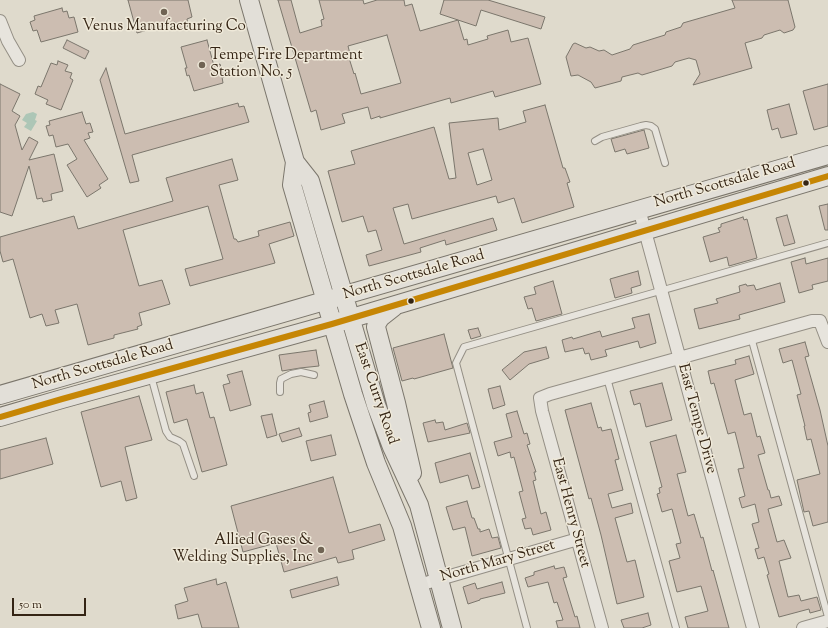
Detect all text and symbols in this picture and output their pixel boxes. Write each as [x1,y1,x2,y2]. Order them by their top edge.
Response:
marker: Venus Manufacturing Co [159,7,169,17]
place label: Venus Manufacturing Co [82,18,246,36]
place label: Tempe Fire Department Station No. 5 [210,47,363,82]
marker: Tempe Fire Department Station No. 5 [197,60,207,70]
street label: North Scottsdale Road [652,155,798,213]
unlabelled marker [801,178,811,188]
street label: North Scottsdale Road [341,247,487,305]
unlabelled marker [406,296,416,306]
street label: North Scottsdale Road [30,337,176,395]
street label: East Curry Road [349,341,401,447]
street label: East Tempe Drive [673,362,719,476]
street label: East Henry Street [547,456,593,570]
place label: Allied Gases & Welding Supplies, Inc [172,532,313,567]
street label: North Mary Street [439,537,557,587]
marker: Allied Gases & Welding Supplies, Inc [316,545,326,555]
scale bar [14,590,88,616]
text: 50 m [19,596,42,614]

